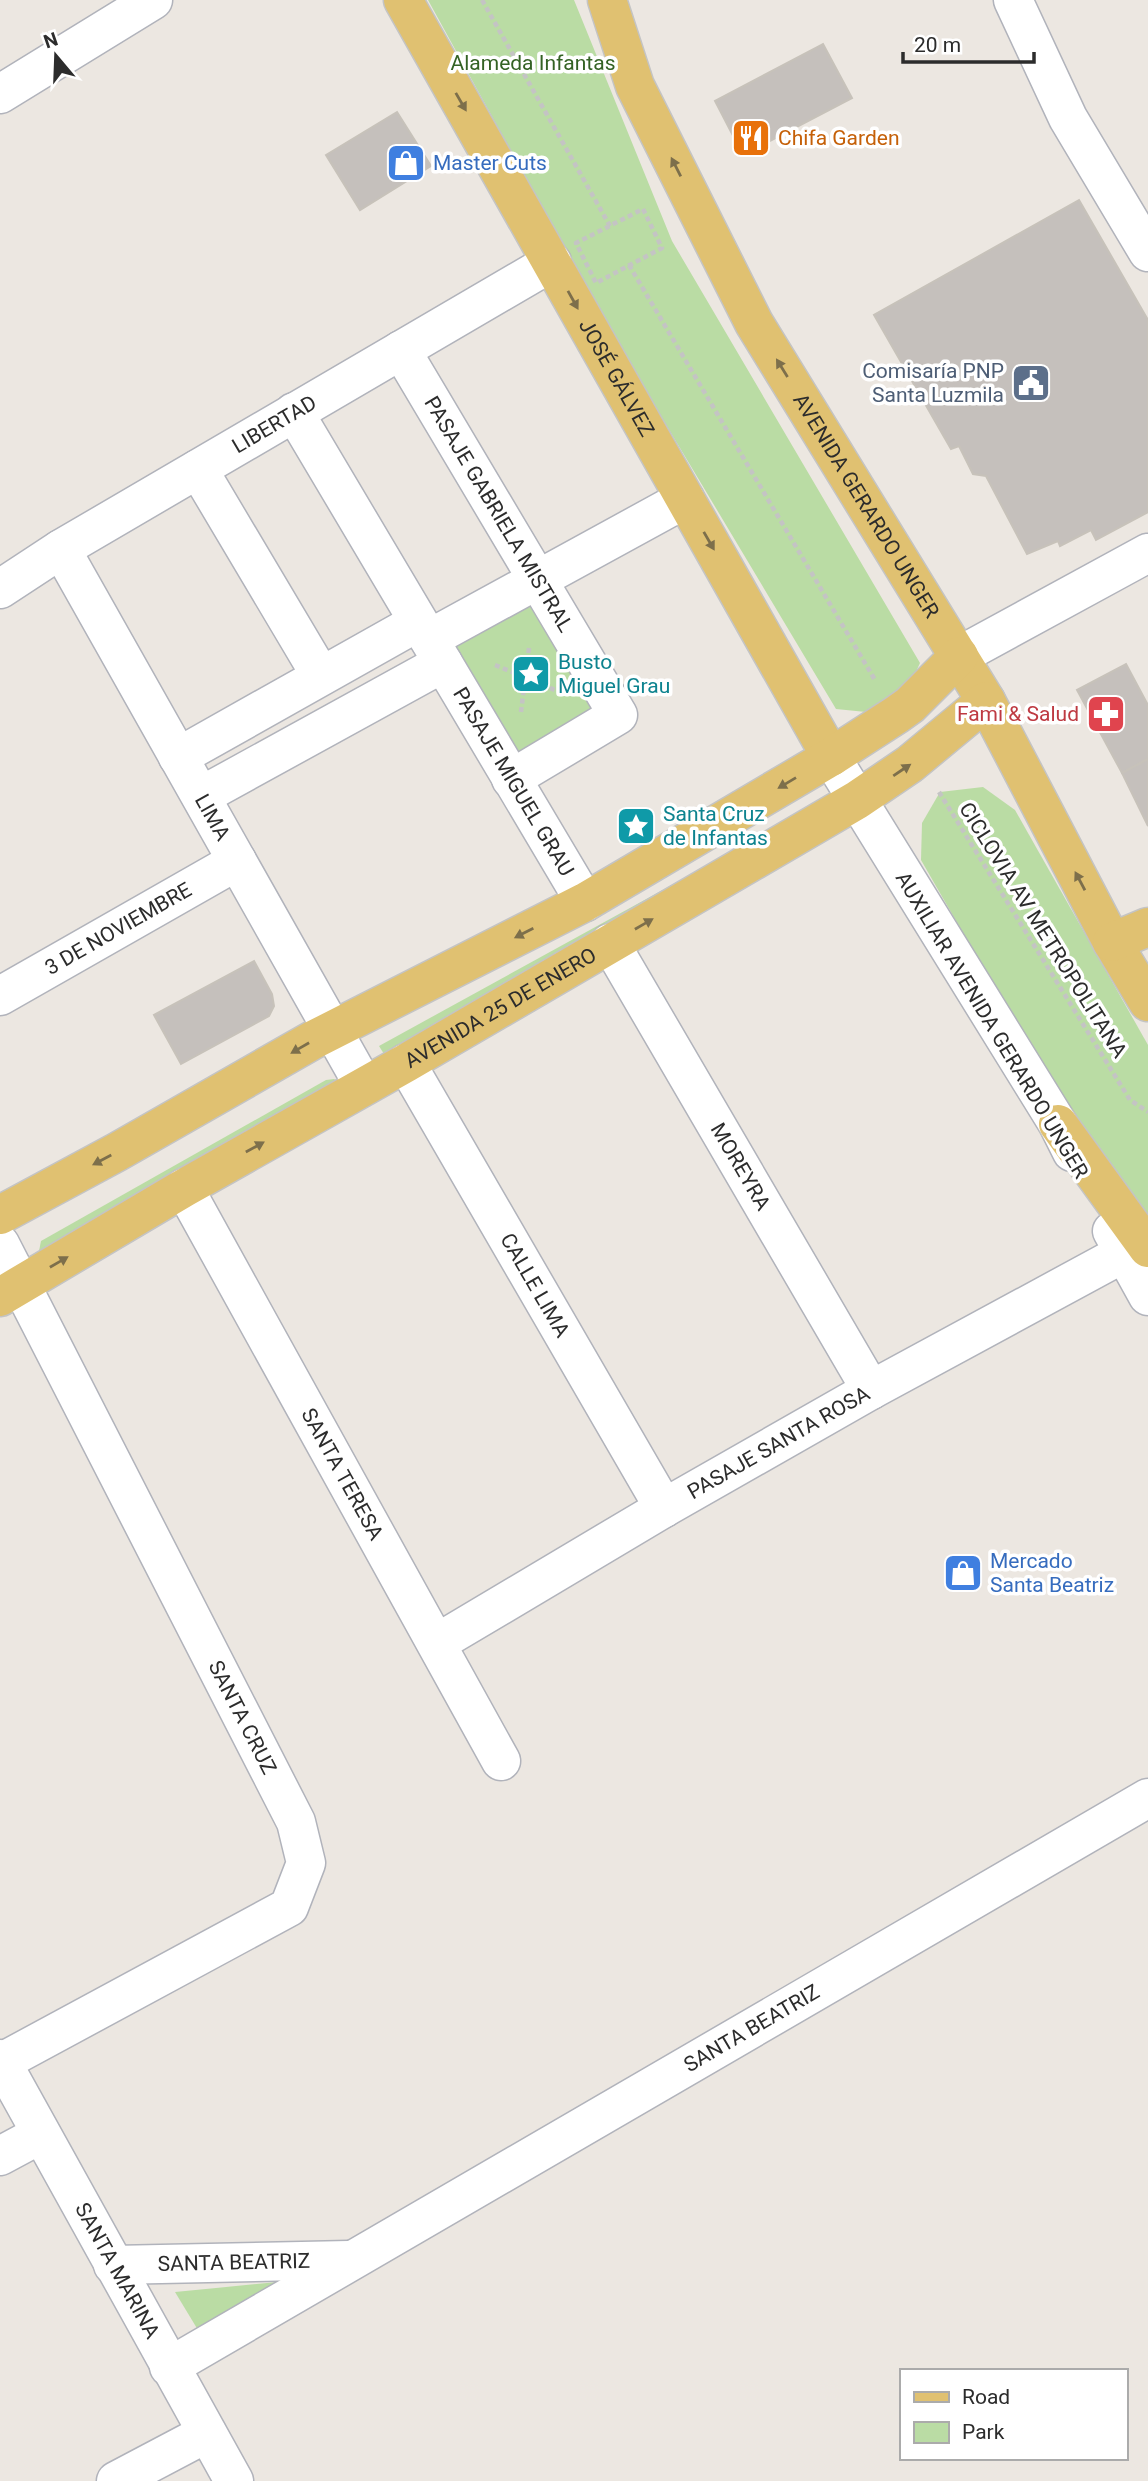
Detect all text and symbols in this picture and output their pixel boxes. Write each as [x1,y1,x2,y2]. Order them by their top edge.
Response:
north arrow [21,21,91,91]
scale bar [903,21,1034,65]
text: N [41,27,61,53]
text: 20 m [914,33,961,57]
park label: Alameda Infantas [450,51,616,75]
one-way arrow [455,92,467,112]
restaurant icon: Chifa Garden [730,117,772,159]
place label: Chifa Garden [778,126,900,150]
shop icon: Master Cuts [385,142,427,184]
place label: Master Cuts [433,151,547,175]
one-way arrow [670,157,681,177]
one-way arrow [567,290,579,309]
street label: JOSÉ GÁLVEZ [574,315,659,441]
one-way arrow [775,359,788,378]
place label: Comisaría PNP Santa Luzmila [862,359,1004,407]
public building icon: Comisaría PNP Santa Luzmila [1010,362,1052,404]
street label: AVENIDA GERARDO UNGER [788,389,944,622]
street label: LIBERTAD [228,390,321,458]
street label: PASAJE GABRIELA MISTRAL [419,392,578,636]
one-way arrow [703,531,715,550]
place label: Busto Miguel Grau [558,650,670,698]
place icon: Busto Miguel Grau [510,653,552,695]
street label: PASAJE MIGUEL GRAU [448,683,579,880]
pharmacy icon: Fami & Salud [1085,693,1127,735]
place label: Fami & Salud [957,702,1079,726]
one-way arrow [893,763,911,777]
one-way arrow [777,777,796,789]
street label: LIMA [190,790,235,845]
street label: CICLOVIA AV METROPOLITANA [954,798,1132,1062]
place label: Santa Cruz de Infantas [663,802,768,850]
place icon: Santa Cruz de Infantas [615,805,657,847]
street label: AUXILIAR AVENIDA GERARDO UNGER [891,867,1093,1183]
one-way arrow [1075,871,1086,891]
street label: 3 DE NOVIEMBRE [41,878,196,980]
one-way arrow [634,918,653,930]
one-way arrow [514,928,534,939]
street label: AVENIDA 25 DE ENERO [401,943,600,1073]
one-way arrow [290,1042,309,1054]
street label: MOREYRA [706,1119,776,1215]
one-way arrow [246,1141,265,1154]
one-way arrow [92,1154,112,1166]
street label: CALLE LIMA [495,1229,575,1342]
one-way arrow [49,1255,68,1268]
street label: PASAJE SANTA ROSA [683,1381,874,1504]
street label: SANTA TERESA [296,1404,388,1544]
place label: Mercado Santa Beatriz [990,1549,1114,1597]
shop icon: Mercado Santa Beatriz [942,1552,984,1594]
street label: SANTA CRUZ [203,1657,282,1778]
street label: SANTA BEATRIZ [680,1980,824,2077]
street label: SANTA MARINA [70,2199,165,2343]
street label: SANTA BEATRIZ [157,2249,311,2276]
legend [900,2369,1127,2460]
text: Road [962,2385,1010,2409]
text: Park [962,2420,1005,2444]

